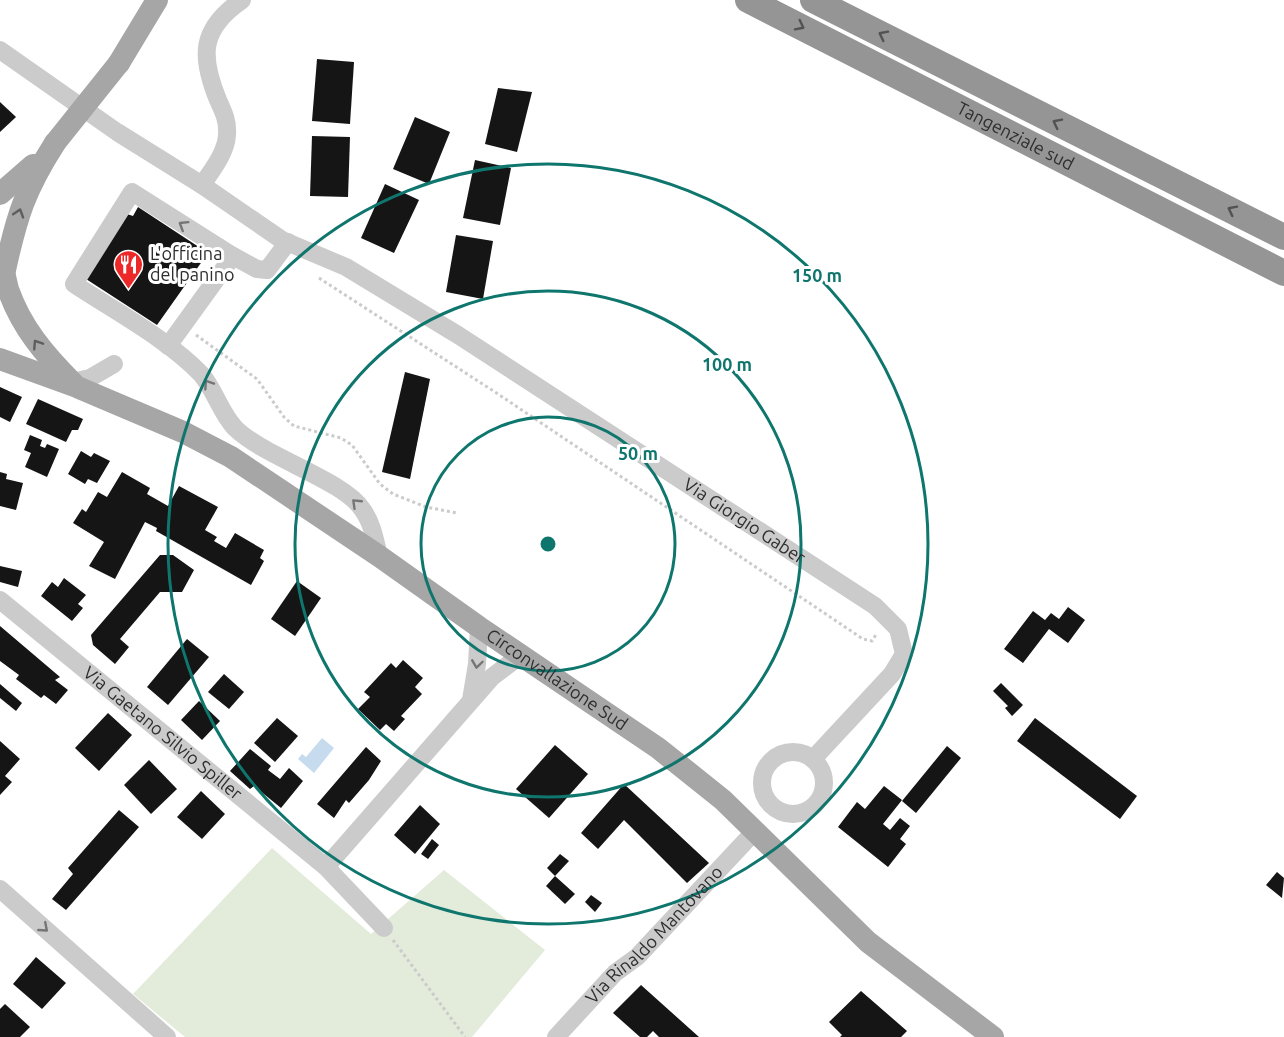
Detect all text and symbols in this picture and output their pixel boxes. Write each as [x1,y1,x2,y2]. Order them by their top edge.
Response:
one-way arrow [794,19,805,31]
one-way arrow [879,31,890,42]
street label: Tangenziale sud [954,97,1078,173]
one-way arrow [1053,119,1064,130]
one-way arrow [1227,206,1238,218]
one-way arrow [11,208,24,219]
one-way arrow [179,220,189,232]
place label: L'officina del panino [150,243,235,284]
restaurant icon: L'officina del panino [113,248,145,290]
text: 150 m [792,265,842,285]
one-way arrow [33,340,44,351]
text: 100 m [702,354,752,374]
one-way arrow [204,380,215,391]
text: 50 m [618,443,658,463]
street label: Via Giorgio Gaber [680,473,810,567]
one-way arrow [353,500,364,511]
centre of rings [538,534,558,554]
street label: Circonvallazione Sud [483,624,632,734]
one-way arrow [471,659,483,669]
street label: Via Gaetano Silvio Spiller [80,661,247,803]
street label: Via Rinaldo Mantovano [581,861,726,1007]
one-way arrow [37,921,48,932]

